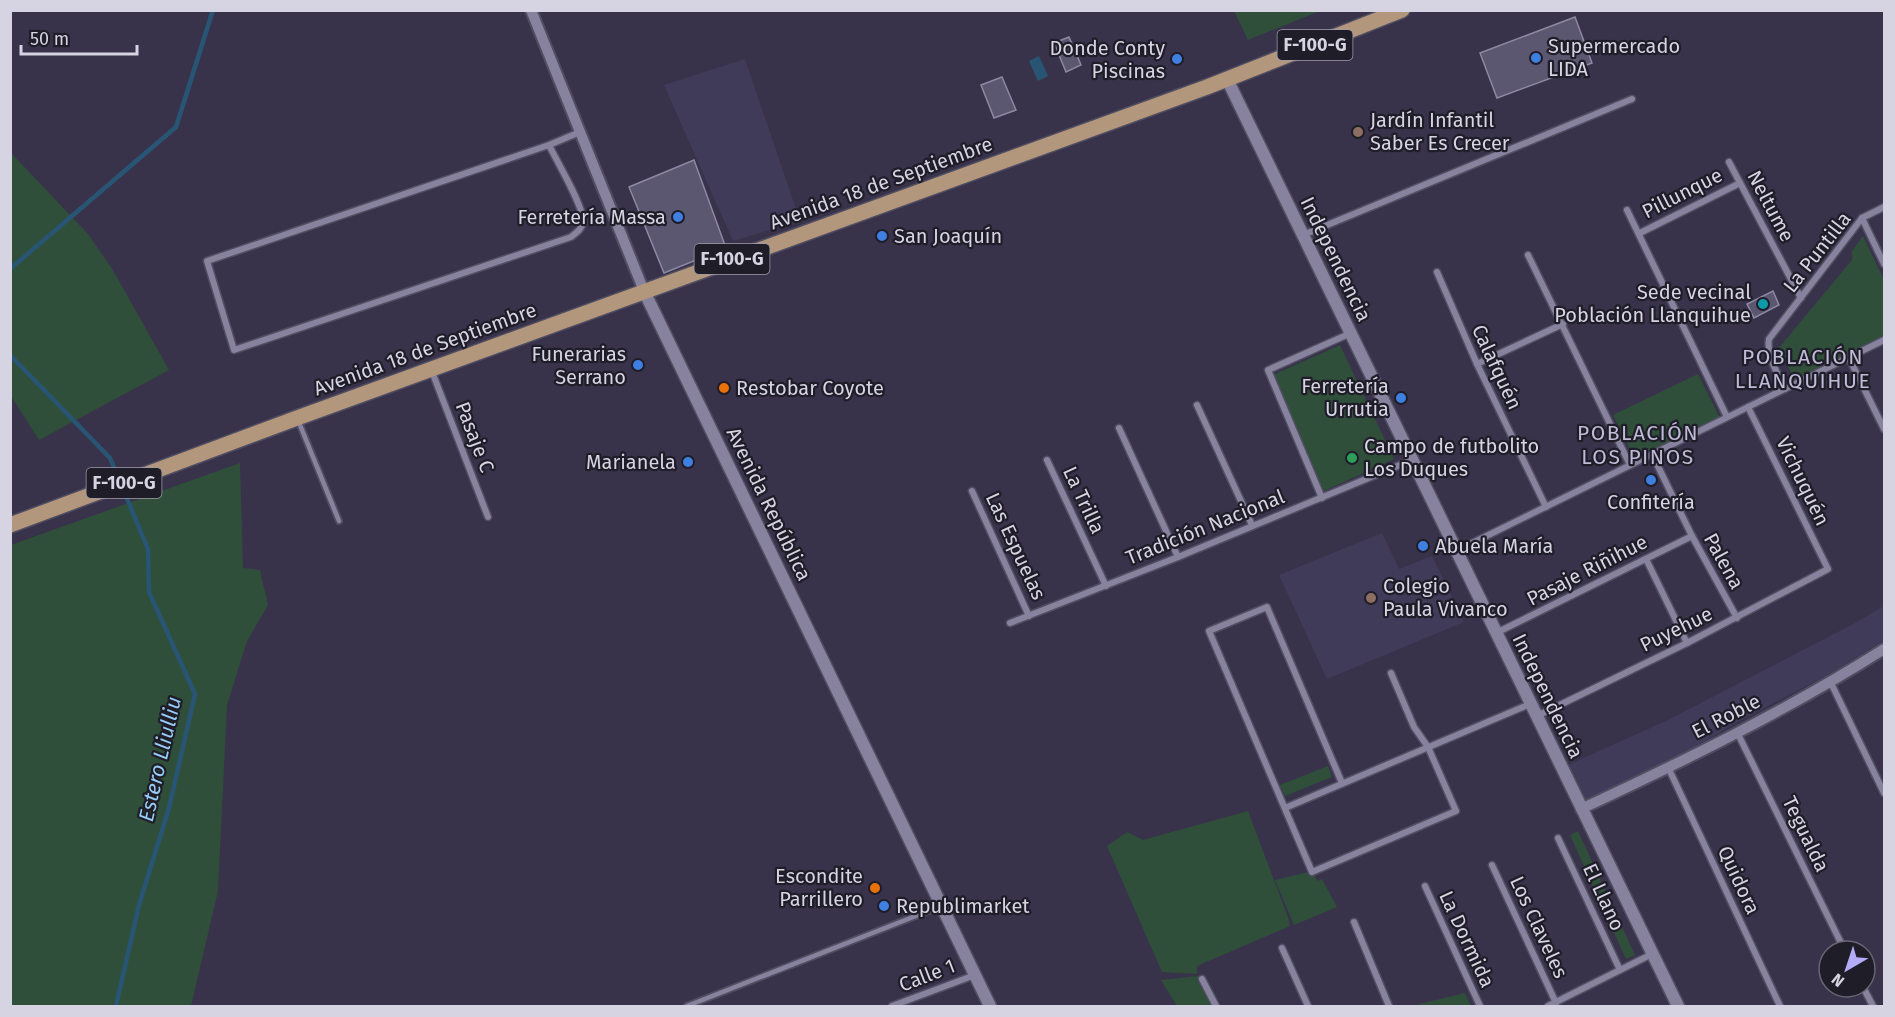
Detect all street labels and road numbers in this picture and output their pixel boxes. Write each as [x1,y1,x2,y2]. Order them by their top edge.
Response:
road number: F-100-G [1278,30,1352,60]
street label: Avenida 18 de Septiembre [766,131,996,235]
street label: Pillunque [1638,163,1726,223]
street label: Neltume [1742,166,1800,246]
street label: Independencia [1295,193,1377,325]
street label: La Puntilla [1778,207,1856,297]
road number: F-100-G [694,244,770,274]
street label: Avenida 18 de Septiembre [310,297,540,401]
street label: Calafquén [1467,321,1527,413]
street label: Pasaje C [451,398,499,476]
street label: Avenida República [722,423,816,585]
street label: Vichuquén [1771,433,1835,529]
street label: La Trilla [1058,463,1110,537]
road number: F-100-G [86,468,162,498]
street label: Tradición Nacional [1122,484,1288,570]
street label: Las Espuelas [981,489,1051,603]
street label: Pasaje Riñihue [1523,529,1651,611]
street label: Palena [1699,529,1749,593]
street label: Puyehue [1636,601,1716,657]
street label: Independencia [1507,630,1589,762]
street label: El Roble [1688,689,1764,743]
street label: Tegualda [1777,792,1835,876]
street label: Quidora [1713,842,1765,918]
street label: El Llano [1578,860,1630,934]
street label: Los Claveles [1505,872,1573,982]
street label: La Dormida [1434,887,1500,991]
street label: Calle 1 [896,953,958,997]

